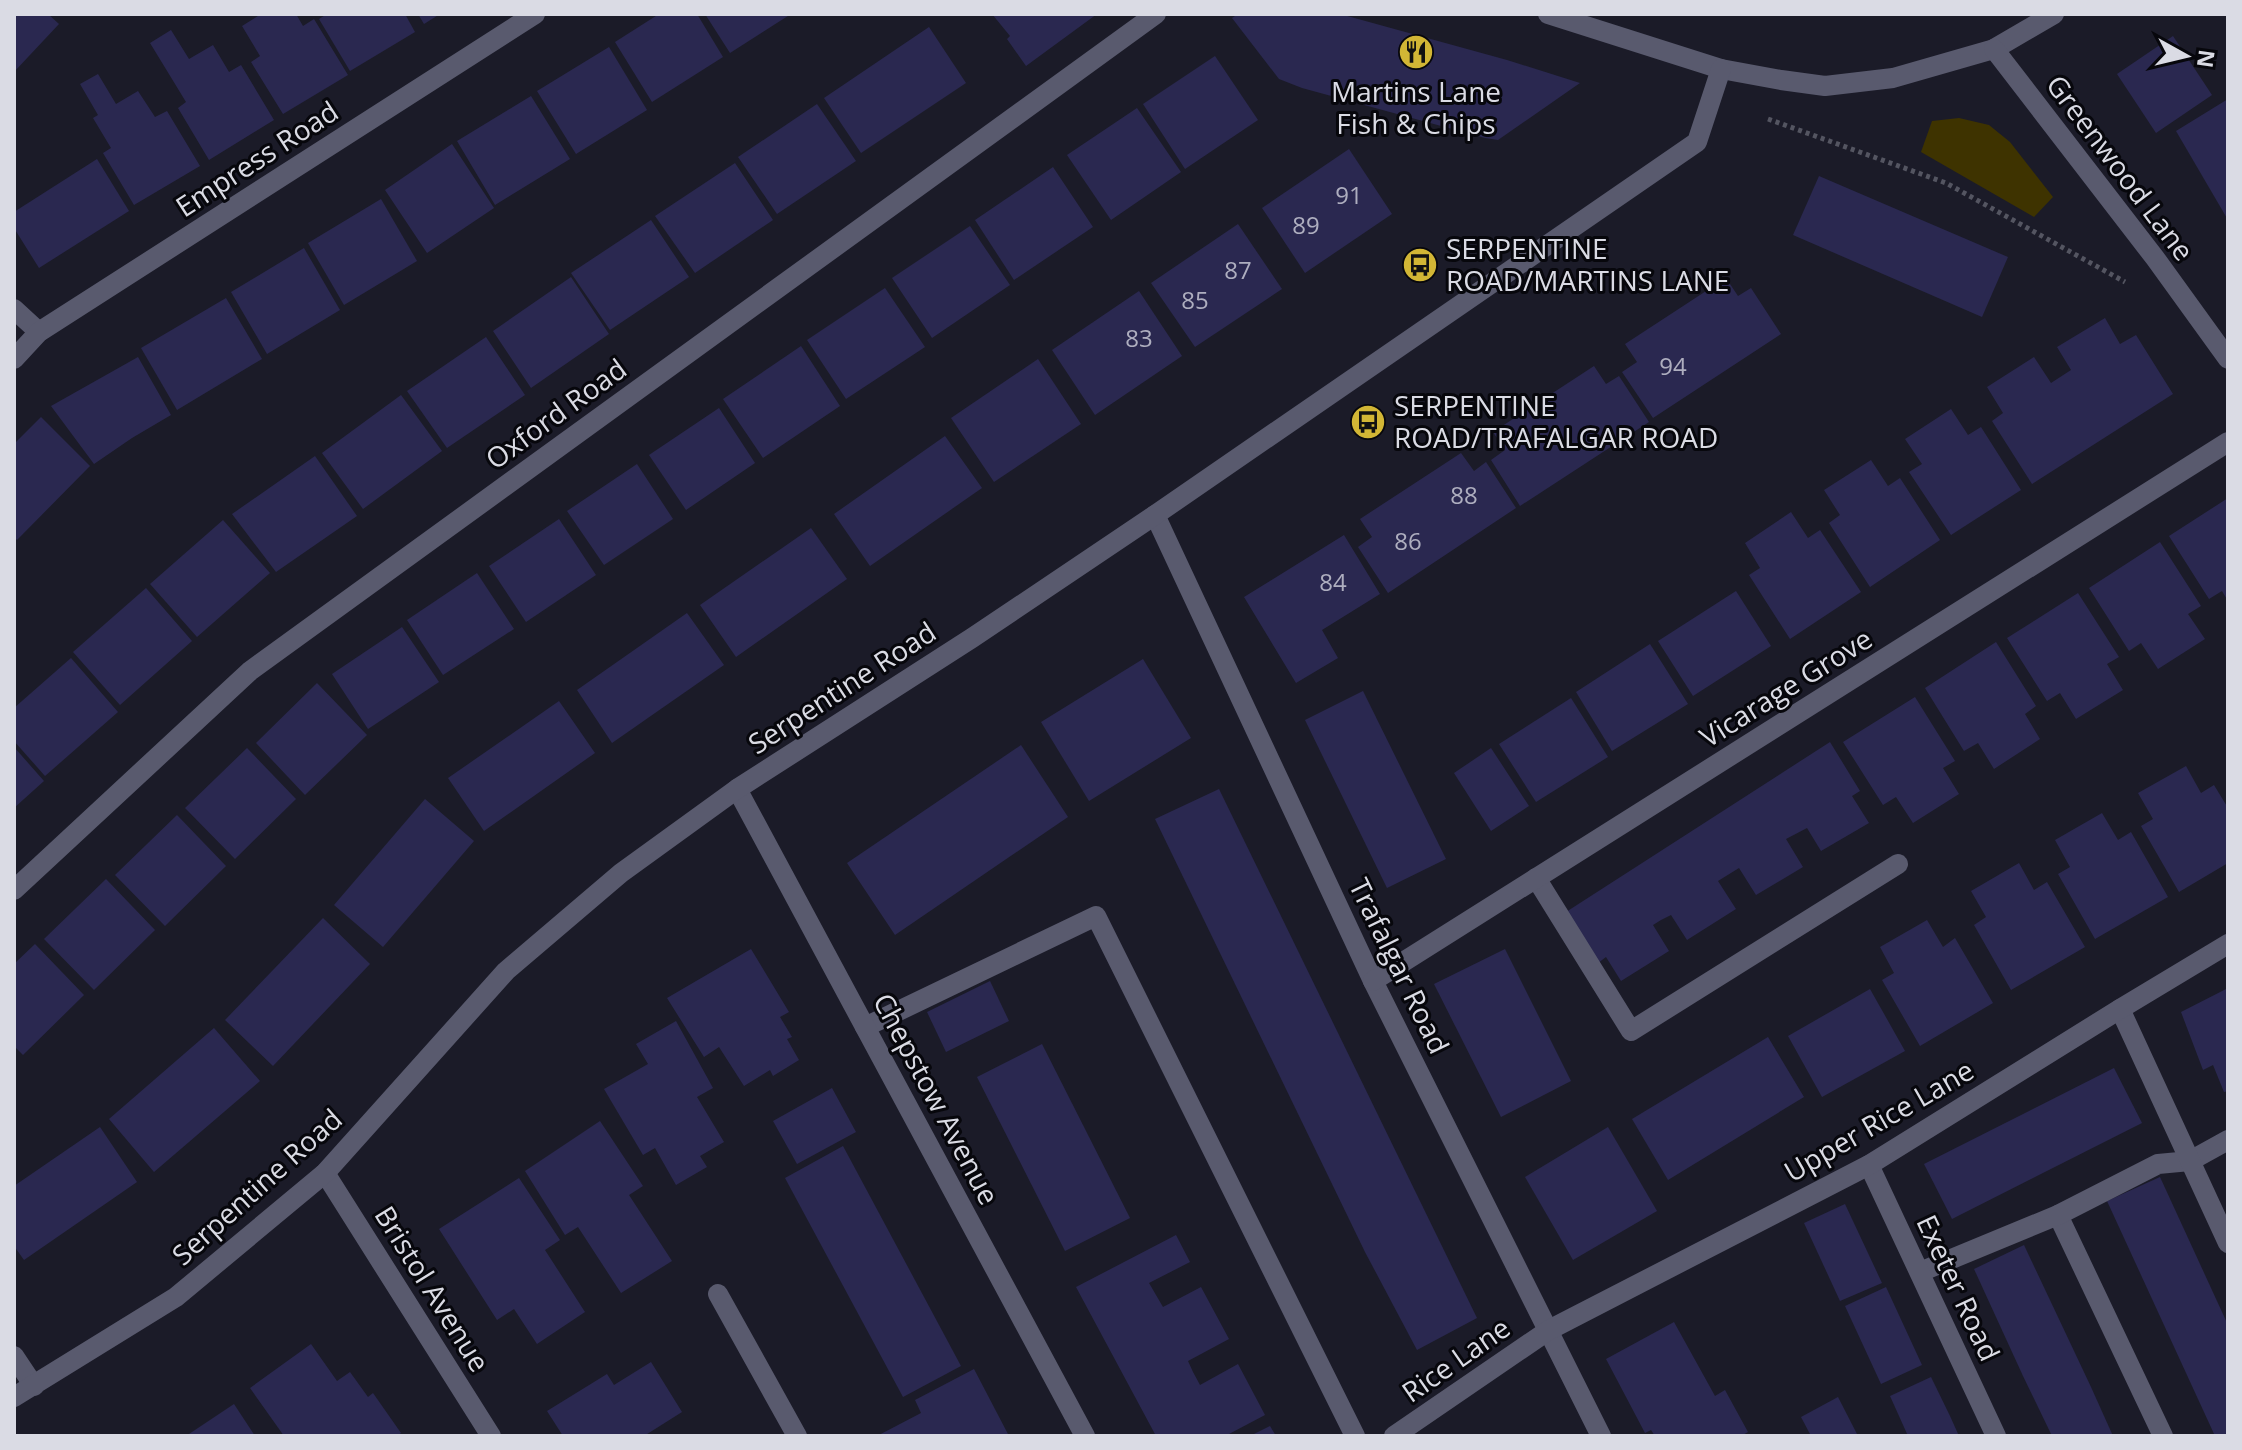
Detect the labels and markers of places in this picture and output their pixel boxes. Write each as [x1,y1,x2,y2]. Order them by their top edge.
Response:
restaurant icon: Martins Lane Fish & Chips [1397,33,1435,71]
place label: Martins Lane Fish & Chips [1331,72,1501,142]
place label: SERPENTINE ROAD/MARTINS LANE [1446,229,1729,299]
bus stop icon: SERPENTINE ROAD/MARTINS LANE [1401,246,1439,284]
place label: SERPENTINE ROAD/TRAFALGAR ROAD [1394,386,1718,456]
bus stop icon: SERPENTINE ROAD/TRAFALGAR ROAD [1349,403,1387,441]

